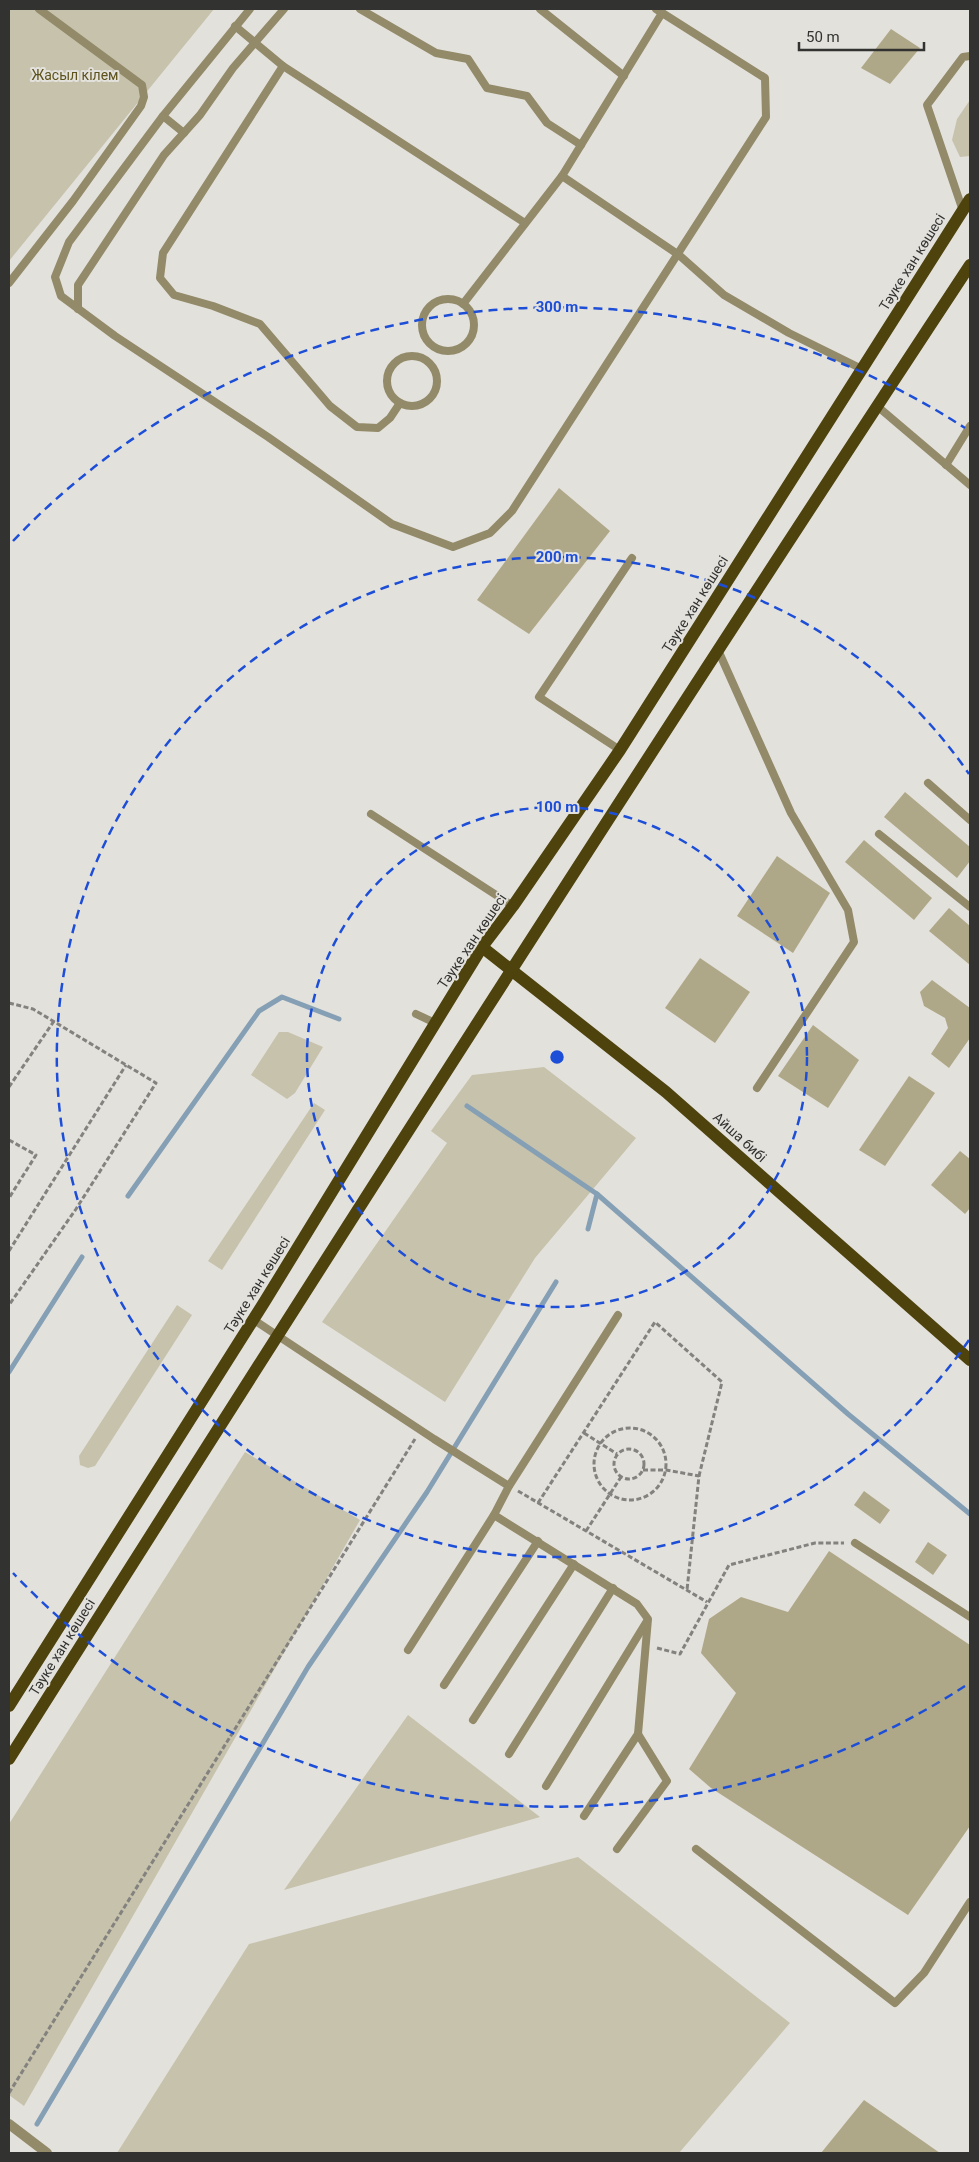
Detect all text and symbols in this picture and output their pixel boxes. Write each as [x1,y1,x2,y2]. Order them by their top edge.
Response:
scale bar [799,20,924,52]
text: 50 m [806,28,840,46]
park label: Жасыл кілем [32,67,118,83]
street label: Тәуке хан көшесі [876,211,948,313]
text: 300 m [536,298,578,316]
text: 200 m [536,548,578,566]
street label: Тәуке хан көшесі [659,553,731,655]
text: 100 m [536,798,578,816]
street label: Тәуке хан көшесі [434,891,510,991]
centre of rings [548,1048,566,1066]
street label: Айша бибі [710,1109,770,1165]
street label: Тәуке хан көшесі [221,1234,293,1336]
street label: Тәуке хан көшесі [26,1596,98,1698]

